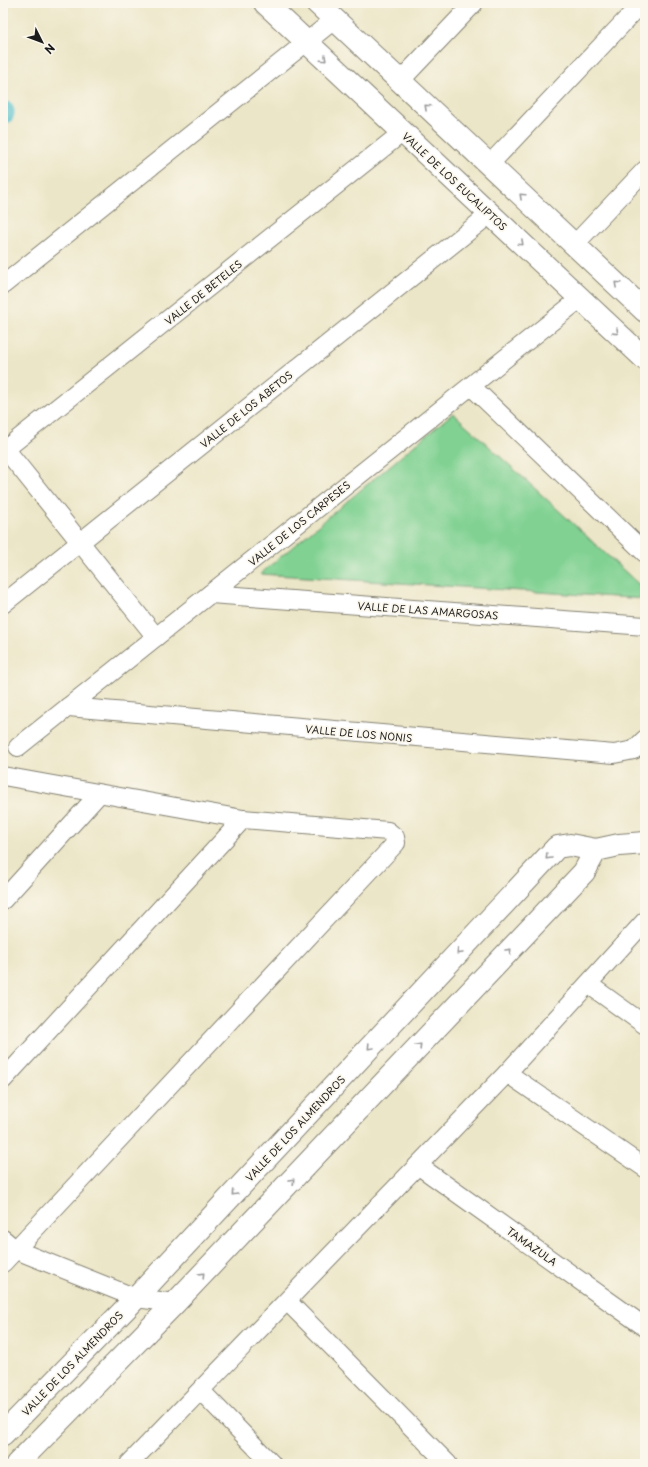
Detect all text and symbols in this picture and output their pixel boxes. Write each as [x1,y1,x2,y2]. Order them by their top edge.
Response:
north arrow [22,22,62,62]
text: N [40,40,59,58]
one-way arrow [319,54,327,62]
one-way arrow [424,104,432,111]
street label: VALLE DE LOS EUCALIPTOS [399,128,511,234]
one-way arrow [519,193,527,200]
one-way arrow [516,238,524,246]
street label: VALLE DE BETELES [161,256,245,328]
one-way arrow [614,282,621,289]
one-way arrow [611,327,619,335]
street label: VALLE DE LOS ABETOS [197,367,295,451]
street label: VALLE DE LOS CARPESES [245,477,353,569]
street label: VALLE DE LAS AMARGOSAS [357,598,499,622]
street label: VALLE DE LOS NONIS [305,721,413,745]
one-way arrow [545,852,553,860]
one-way arrow [456,947,464,955]
one-way arrow [504,948,512,956]
one-way arrow [368,1042,375,1050]
one-way arrow [415,1043,422,1051]
street label: VALLE DE LOS ALMENDROS [242,1072,348,1184]
one-way arrow [287,1178,294,1186]
one-way arrow [231,1188,239,1196]
street label: TAMAZULA [504,1223,560,1269]
one-way arrow [197,1272,205,1280]
street label: VALLE DE LOS ALMENDROS [18,1307,126,1419]

